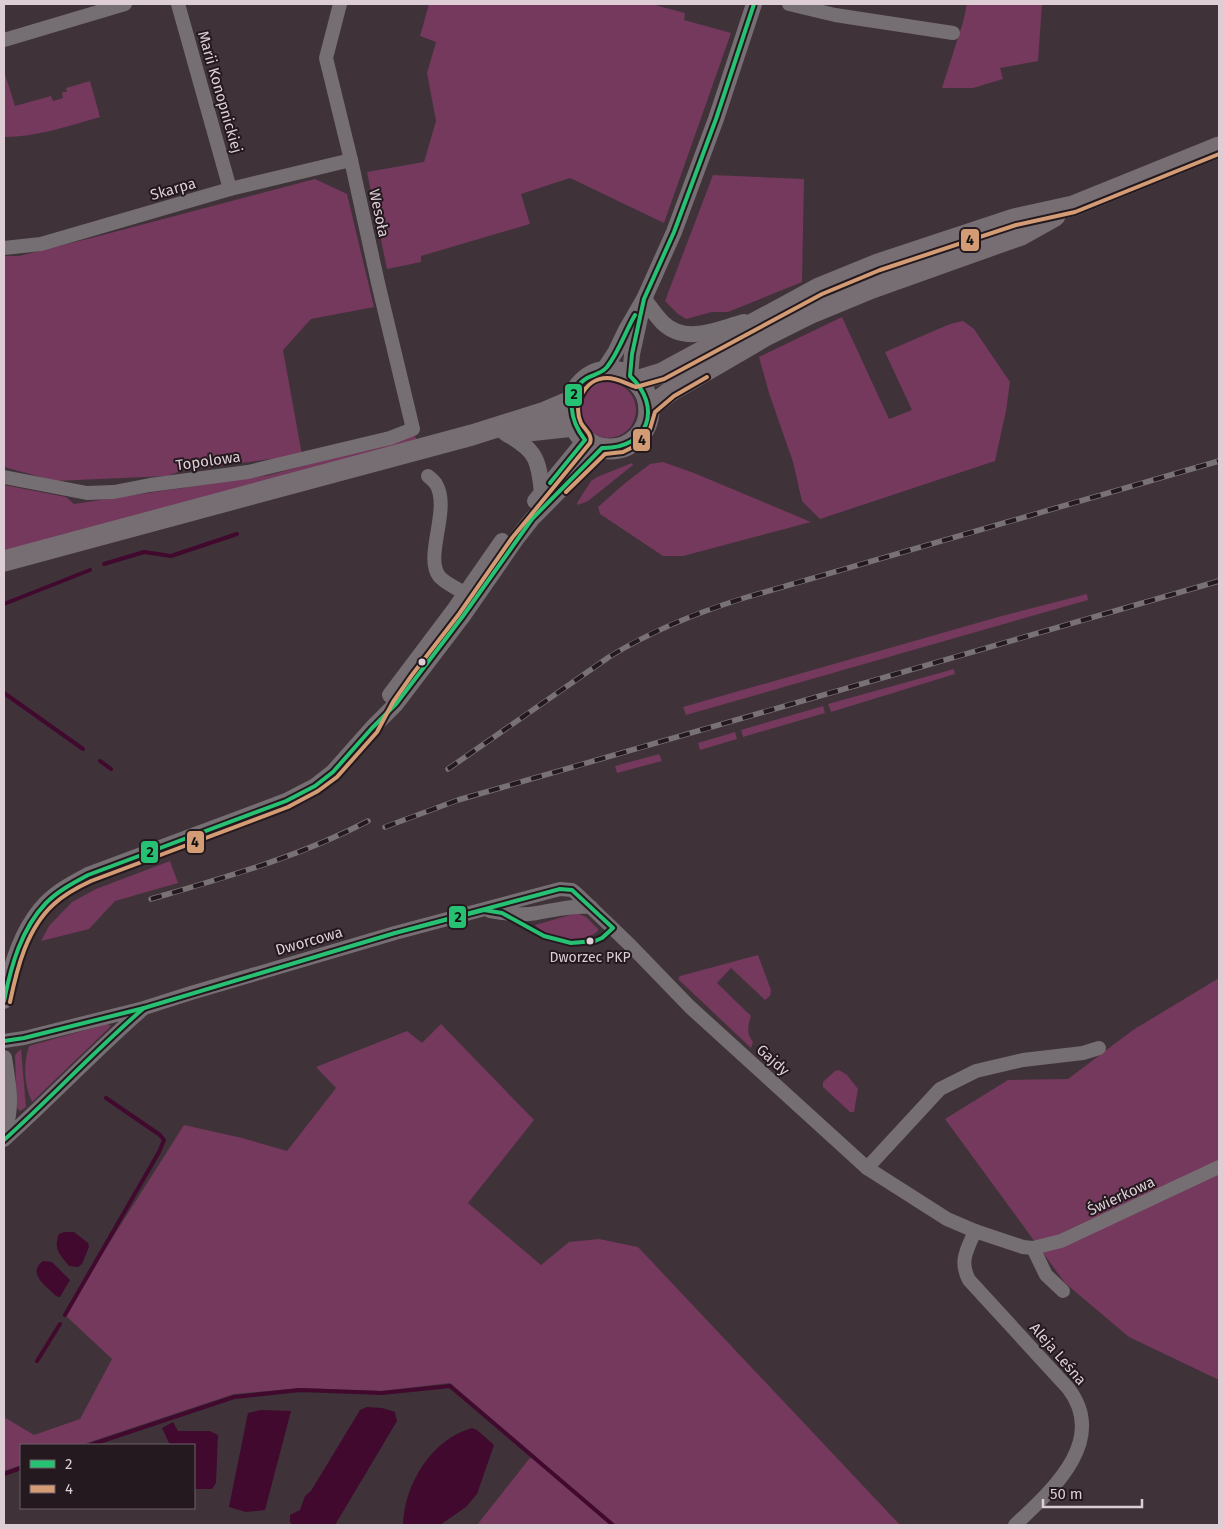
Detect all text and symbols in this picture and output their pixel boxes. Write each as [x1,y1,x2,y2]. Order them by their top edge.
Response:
street label: Marii Konopnickiej [194,29,246,155]
street label: Skarpa [148,174,198,204]
street label: Wesoła [365,187,393,239]
line badge: 4 [960,228,980,252]
text: 4 [966,232,974,249]
line badge: 2 [564,383,583,407]
text: 2 [570,386,578,403]
line badge: 4 [632,428,651,452]
text: 4 [638,432,646,449]
street label: Topolowa [174,448,242,474]
unlabelled marker [417,657,427,667]
line badge: 4 [186,830,205,854]
text: 4 [191,834,199,851]
line badge: 2 [140,840,159,864]
text: 2 [146,844,154,861]
line badge: 2 [448,905,467,929]
text: 2 [454,909,462,926]
street label: Dworcowa [273,923,345,959]
marker: Dworzec PKP [585,936,595,946]
place label: Dworzec PKP [549,949,631,966]
street label: Gajdy [753,1041,794,1080]
street label: Świerkowa [1084,1173,1158,1219]
street label: Aleja Leśna [1026,1319,1090,1389]
legend [20,1444,195,1509]
text: 2 [65,1455,72,1473]
scale bar [1043,1476,1142,1508]
text: 4 [65,1480,73,1498]
text: 50 m [1050,1485,1083,1503]

